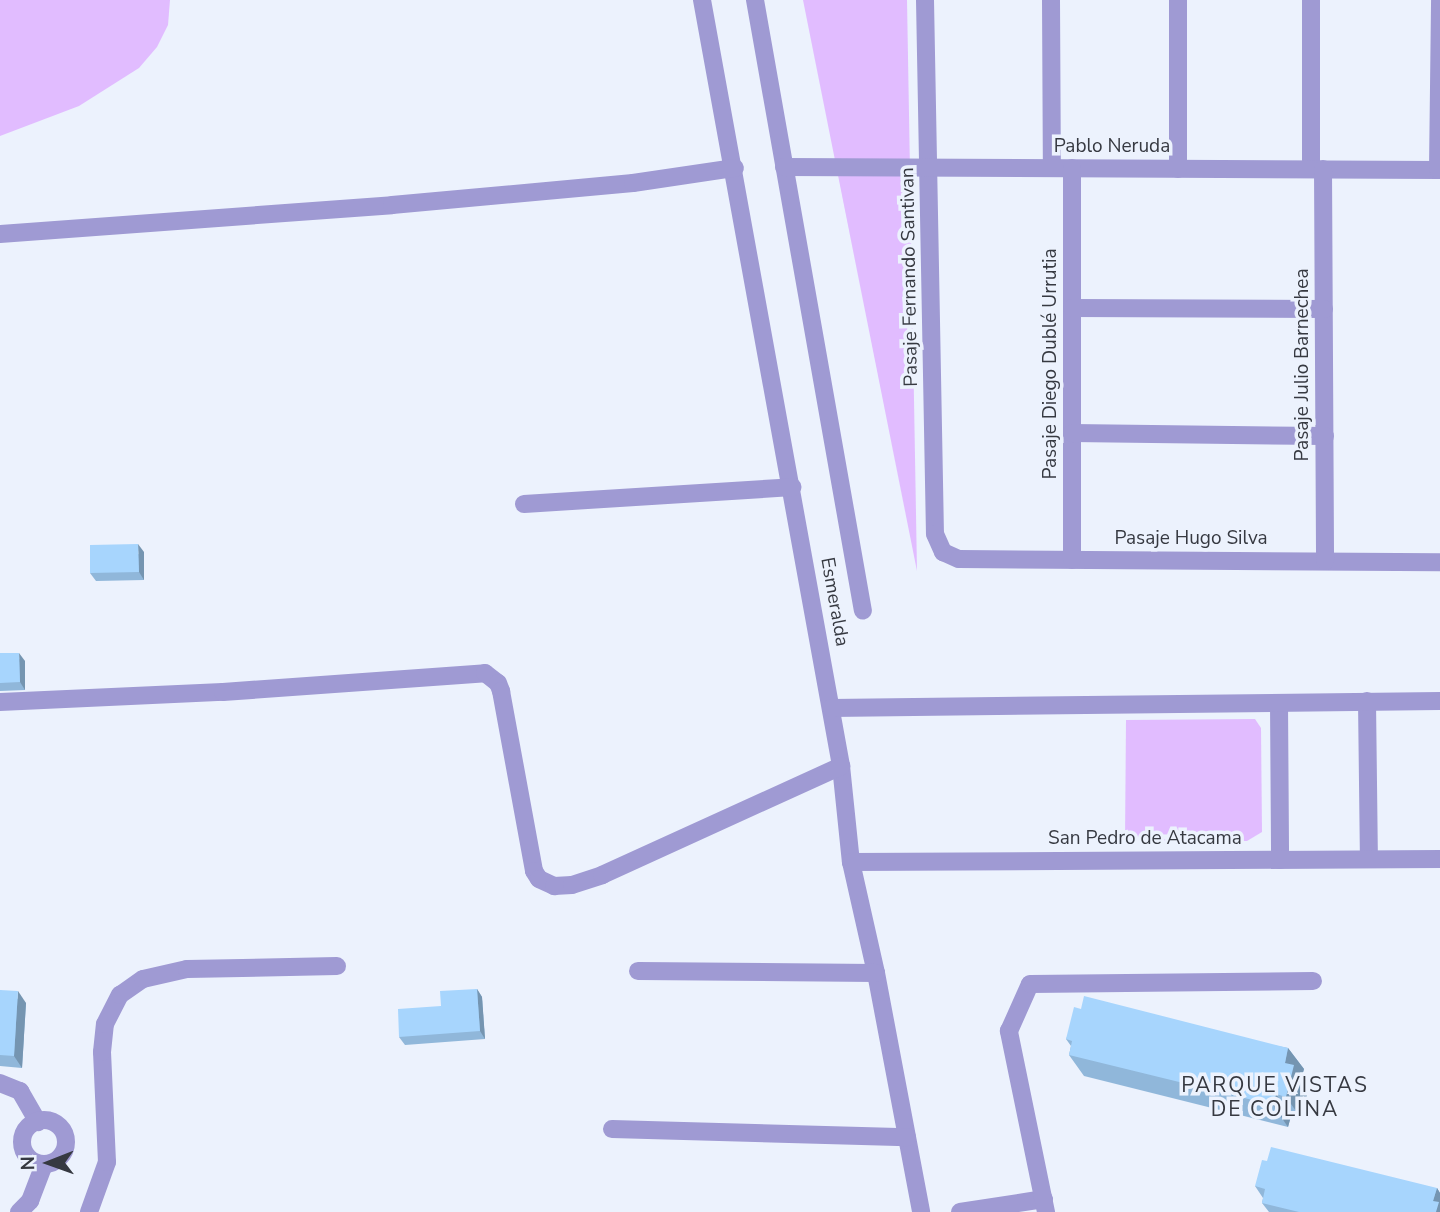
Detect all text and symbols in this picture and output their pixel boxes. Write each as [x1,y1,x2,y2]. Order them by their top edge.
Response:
street label: Pablo Neruda [1054,136,1170,158]
street label: Pasaje Fernando Santivan [897,167,923,387]
street label: Pasaje Diego Dublé Urrutia [1040,248,1062,480]
street label: Pasaje Julio Barnechea [1292,268,1314,462]
street label: Pasaje Hugo Silva [1114,528,1268,550]
street label: Esmeralda [815,556,853,648]
street label: San Pedro de Atacama [1048,828,1242,850]
district label: PARQUE VISTAS DE COLINA [1183,1072,1367,1122]
north arrow [14,1128,84,1198]
text: N [15,1156,41,1171]

